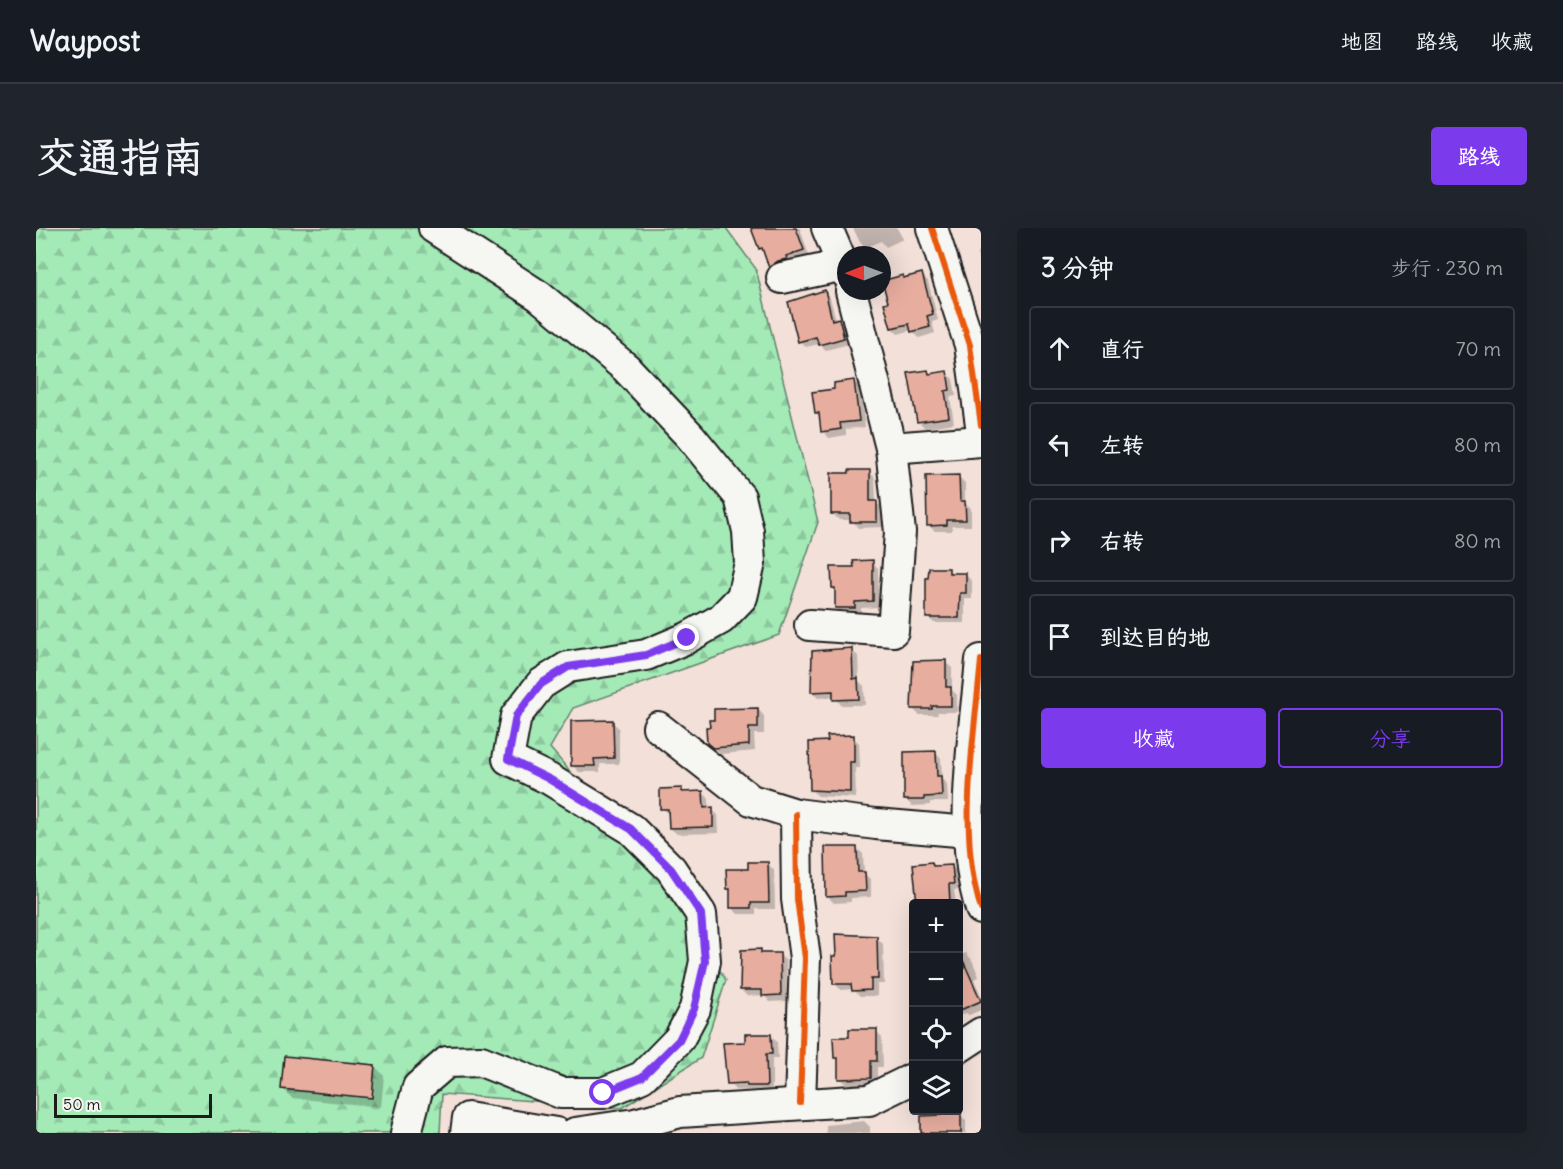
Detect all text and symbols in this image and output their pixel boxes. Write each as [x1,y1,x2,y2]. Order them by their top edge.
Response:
text: Waypost [30,23,140,59]
text: 地图 [1341,28,1383,55]
text: 路线 [1416,28,1458,55]
text: 收藏 [1491,28,1533,55]
button: 路线 [1431,127,1527,185]
text: 交通指南 [36,131,204,183]
north arrow [837,246,891,300]
text: 3 分钟 [1041,251,1114,284]
text: 步行 · 230 m [1391,255,1503,280]
icon: ahead [1043,332,1076,365]
text: 直行 [1100,335,1144,363]
text: 70 m [1456,336,1501,361]
icon: left [1043,428,1076,461]
text: 左转 [1100,431,1144,459]
text: 80 m [1454,432,1501,457]
icon: right [1043,524,1076,557]
text: 右转 [1100,527,1144,555]
text: 80 m [1454,528,1501,553]
icon: arrive [1043,620,1076,653]
text: 到达目的地 [1100,623,1210,651]
route end [673,624,699,650]
button: 收藏 [1041,708,1266,768]
button: 分享 [1278,708,1503,768]
map controls [909,899,963,1115]
button: + [909,899,963,953]
button: − [909,953,963,1007]
button: locate [909,1007,963,1061]
button: layers [909,1061,963,1115]
route start [589,1079,615,1105]
scale bar [54,1091,212,1118]
text: 50 m [63,1094,101,1114]

